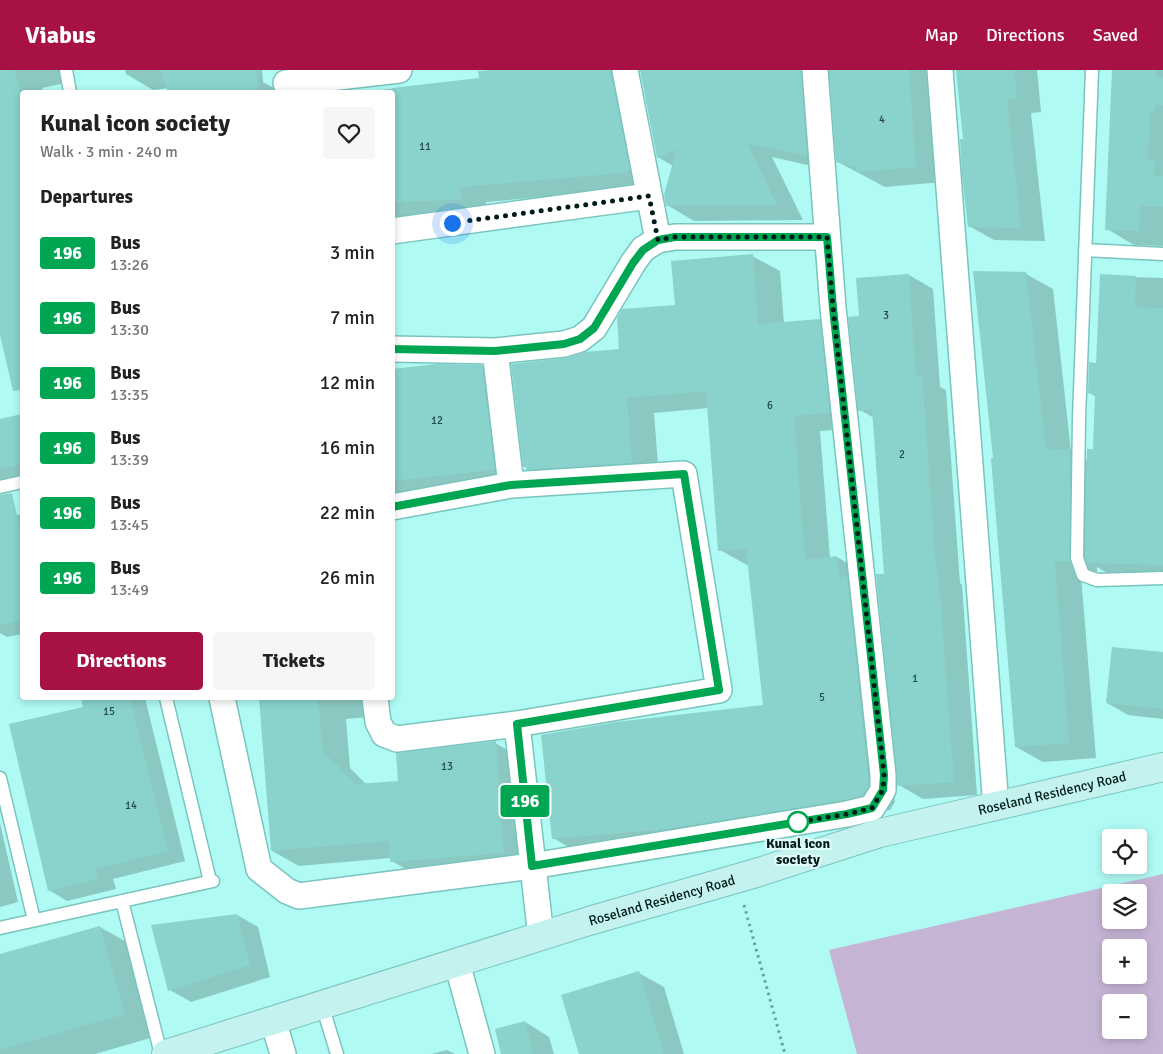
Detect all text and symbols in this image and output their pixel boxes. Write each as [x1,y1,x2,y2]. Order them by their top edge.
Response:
text: Viabus [25,20,96,50]
text: Map [925,24,958,46]
text: Directions [986,24,1065,46]
text: Saved [1093,24,1138,46]
button: heart [323,107,375,159]
text: Kunal icon society [40,108,230,138]
house number: 4 [879,113,885,126]
house number: 11 [419,140,431,153]
text: Walk · 3 min · 240 m [40,142,178,162]
text: Departures [40,185,133,209]
your location [440,211,465,236]
text: Bus [110,231,141,255]
text: 3 min [330,241,375,265]
text: 196 [53,242,82,264]
text: 13:26 [110,255,149,275]
text: Bus [110,296,141,320]
text: 7 min [330,306,375,330]
text: 196 [53,307,82,329]
house number: 3 [883,309,889,322]
text: 13:30 [110,320,149,340]
text: Bus [110,361,141,385]
text: 12 min [320,371,375,395]
text: 196 [53,372,82,394]
text: 13:35 [110,385,149,405]
house number: 6 [767,399,773,412]
house number: 12 [431,414,443,427]
text: Bus [110,426,141,450]
text: 16 min [320,436,375,460]
text: 196 [53,437,82,459]
house number: 2 [899,448,905,461]
text: 13:39 [110,450,149,470]
text: Bus [110,491,141,515]
text: 22 min [320,501,375,525]
text: 196 [53,502,82,524]
text: 13:45 [110,515,149,535]
text: Bus [110,556,141,580]
text: 26 min [320,566,375,590]
text: 196 [53,567,82,589]
text: 13:49 [110,580,149,600]
button: Directions [40,632,203,690]
button: Tickets [213,632,375,690]
house number: 1 [912,672,918,685]
house number: 5 [819,691,825,704]
house number: 15 [103,705,115,718]
house number: 13 [441,760,453,773]
street label: Roseland Residency Road [976,767,1128,818]
line badge: 196 [496,785,554,817]
text: 196 [510,790,540,812]
house number: 14 [125,799,137,812]
marker: Kunal icon society [787,811,809,833]
map controls [1102,829,1147,1039]
button: locate [1102,829,1147,874]
place label: Kunal icon society [766,835,830,868]
street label: Roseland Residency Road [586,871,737,929]
button: layers [1102,884,1147,929]
button: + [1102,939,1147,984]
button: − [1102,994,1147,1039]

